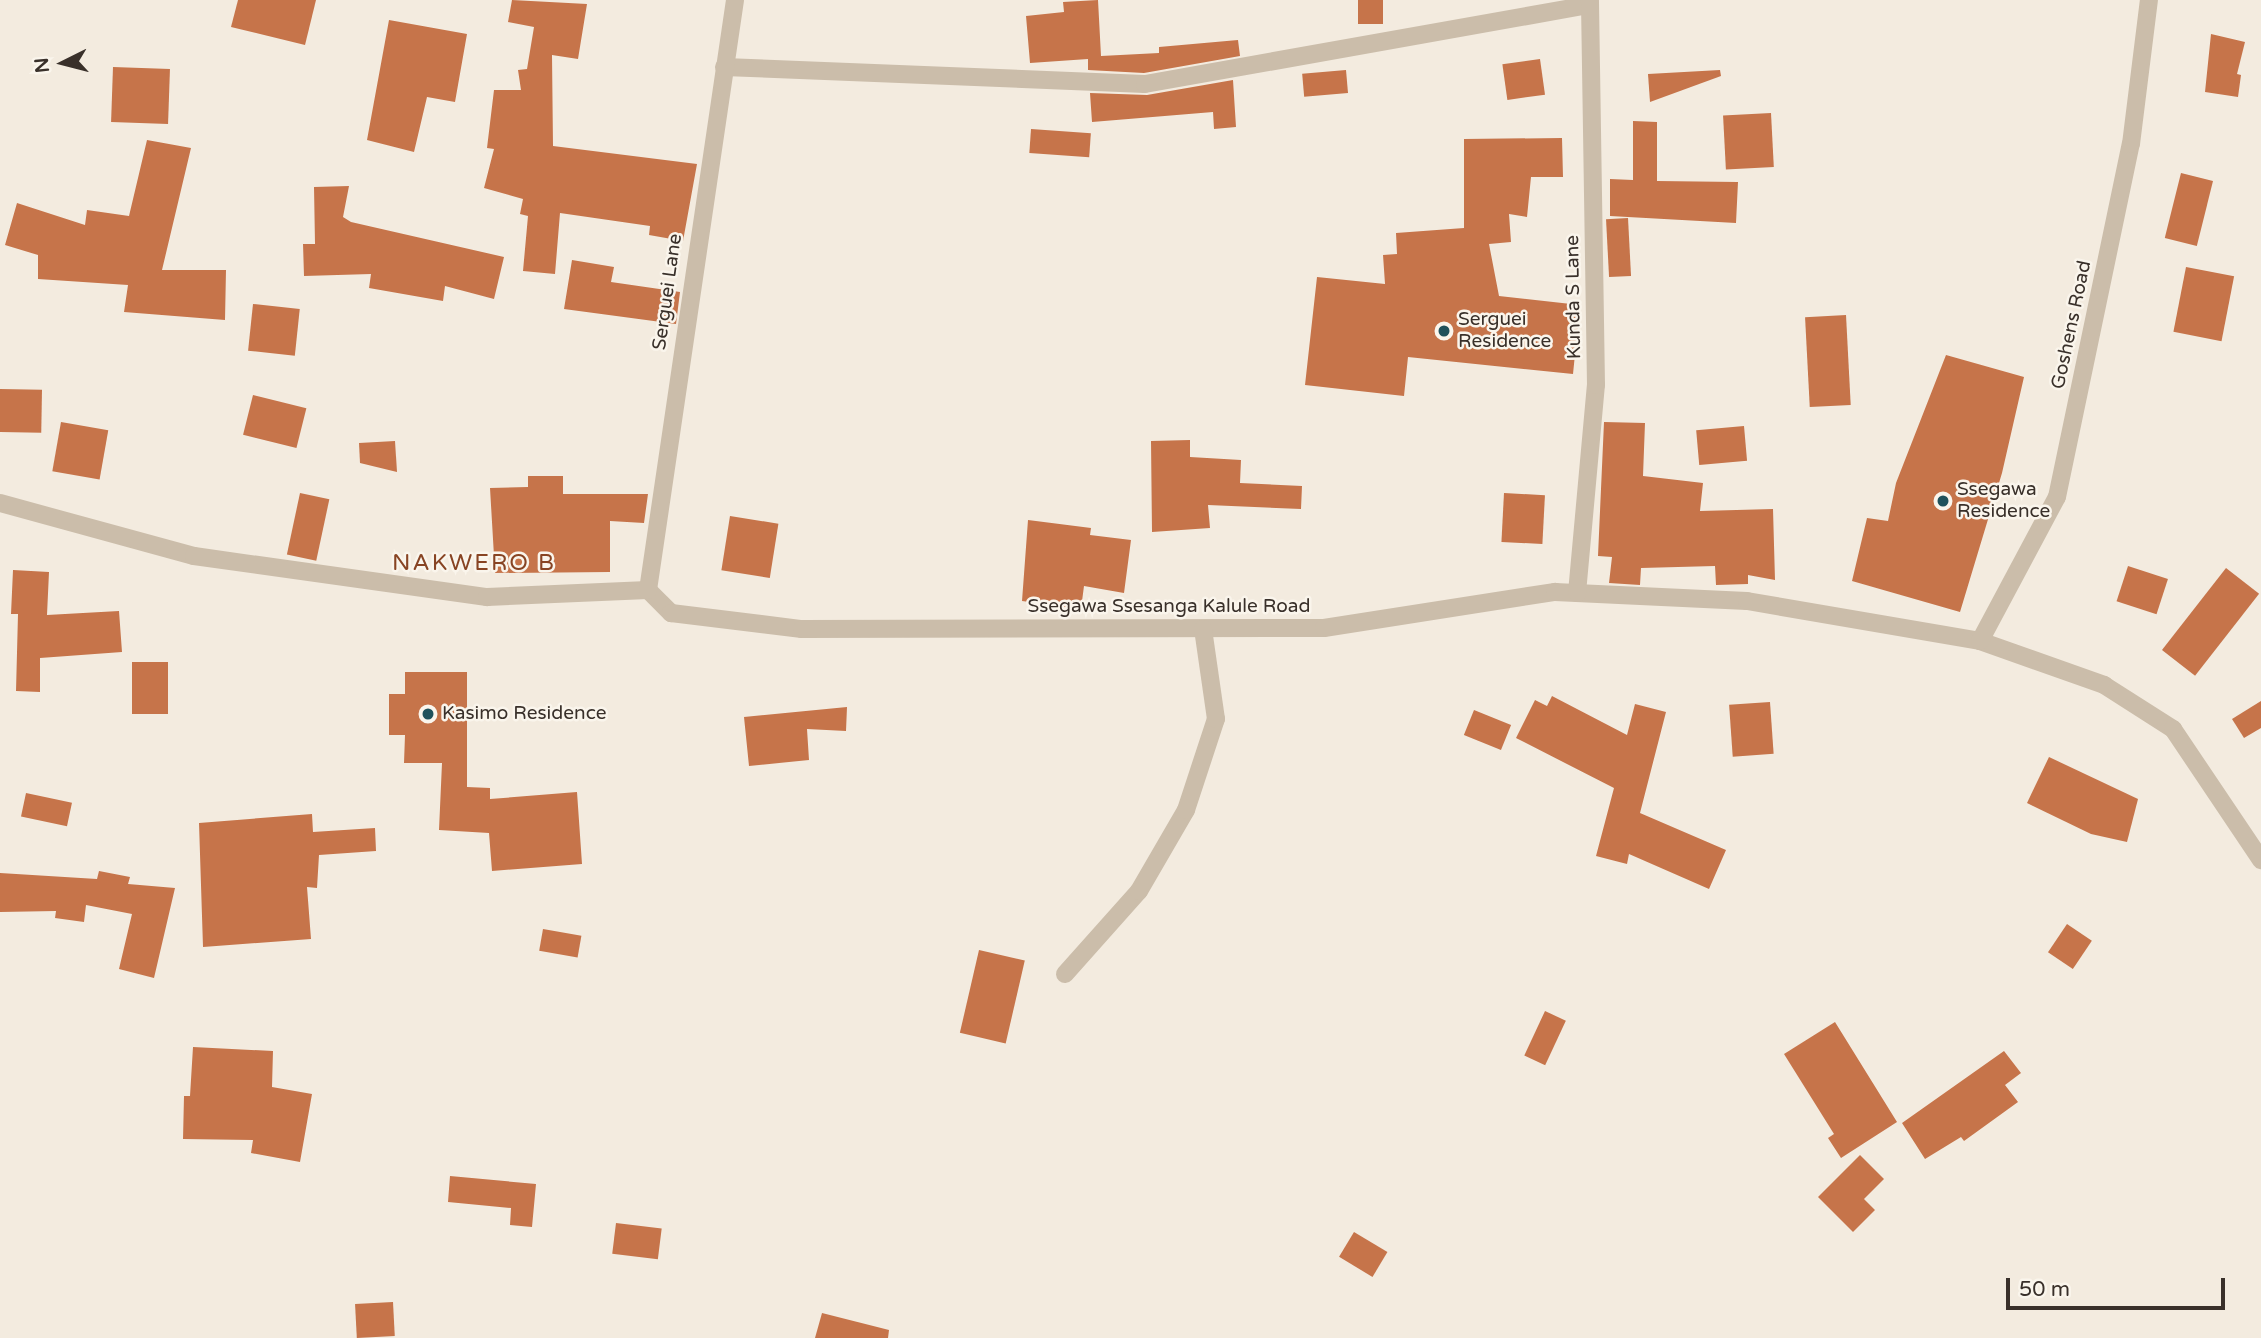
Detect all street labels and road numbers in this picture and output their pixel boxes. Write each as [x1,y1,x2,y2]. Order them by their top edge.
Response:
street label: Serguei Lane [649,232,687,352]
street label: Kunda S Lane [1562,235,1586,359]
street label: Goshens Road [2047,259,2097,391]
street label: Ssegawa Ssesanga Kalule Road [1028,596,1310,618]

